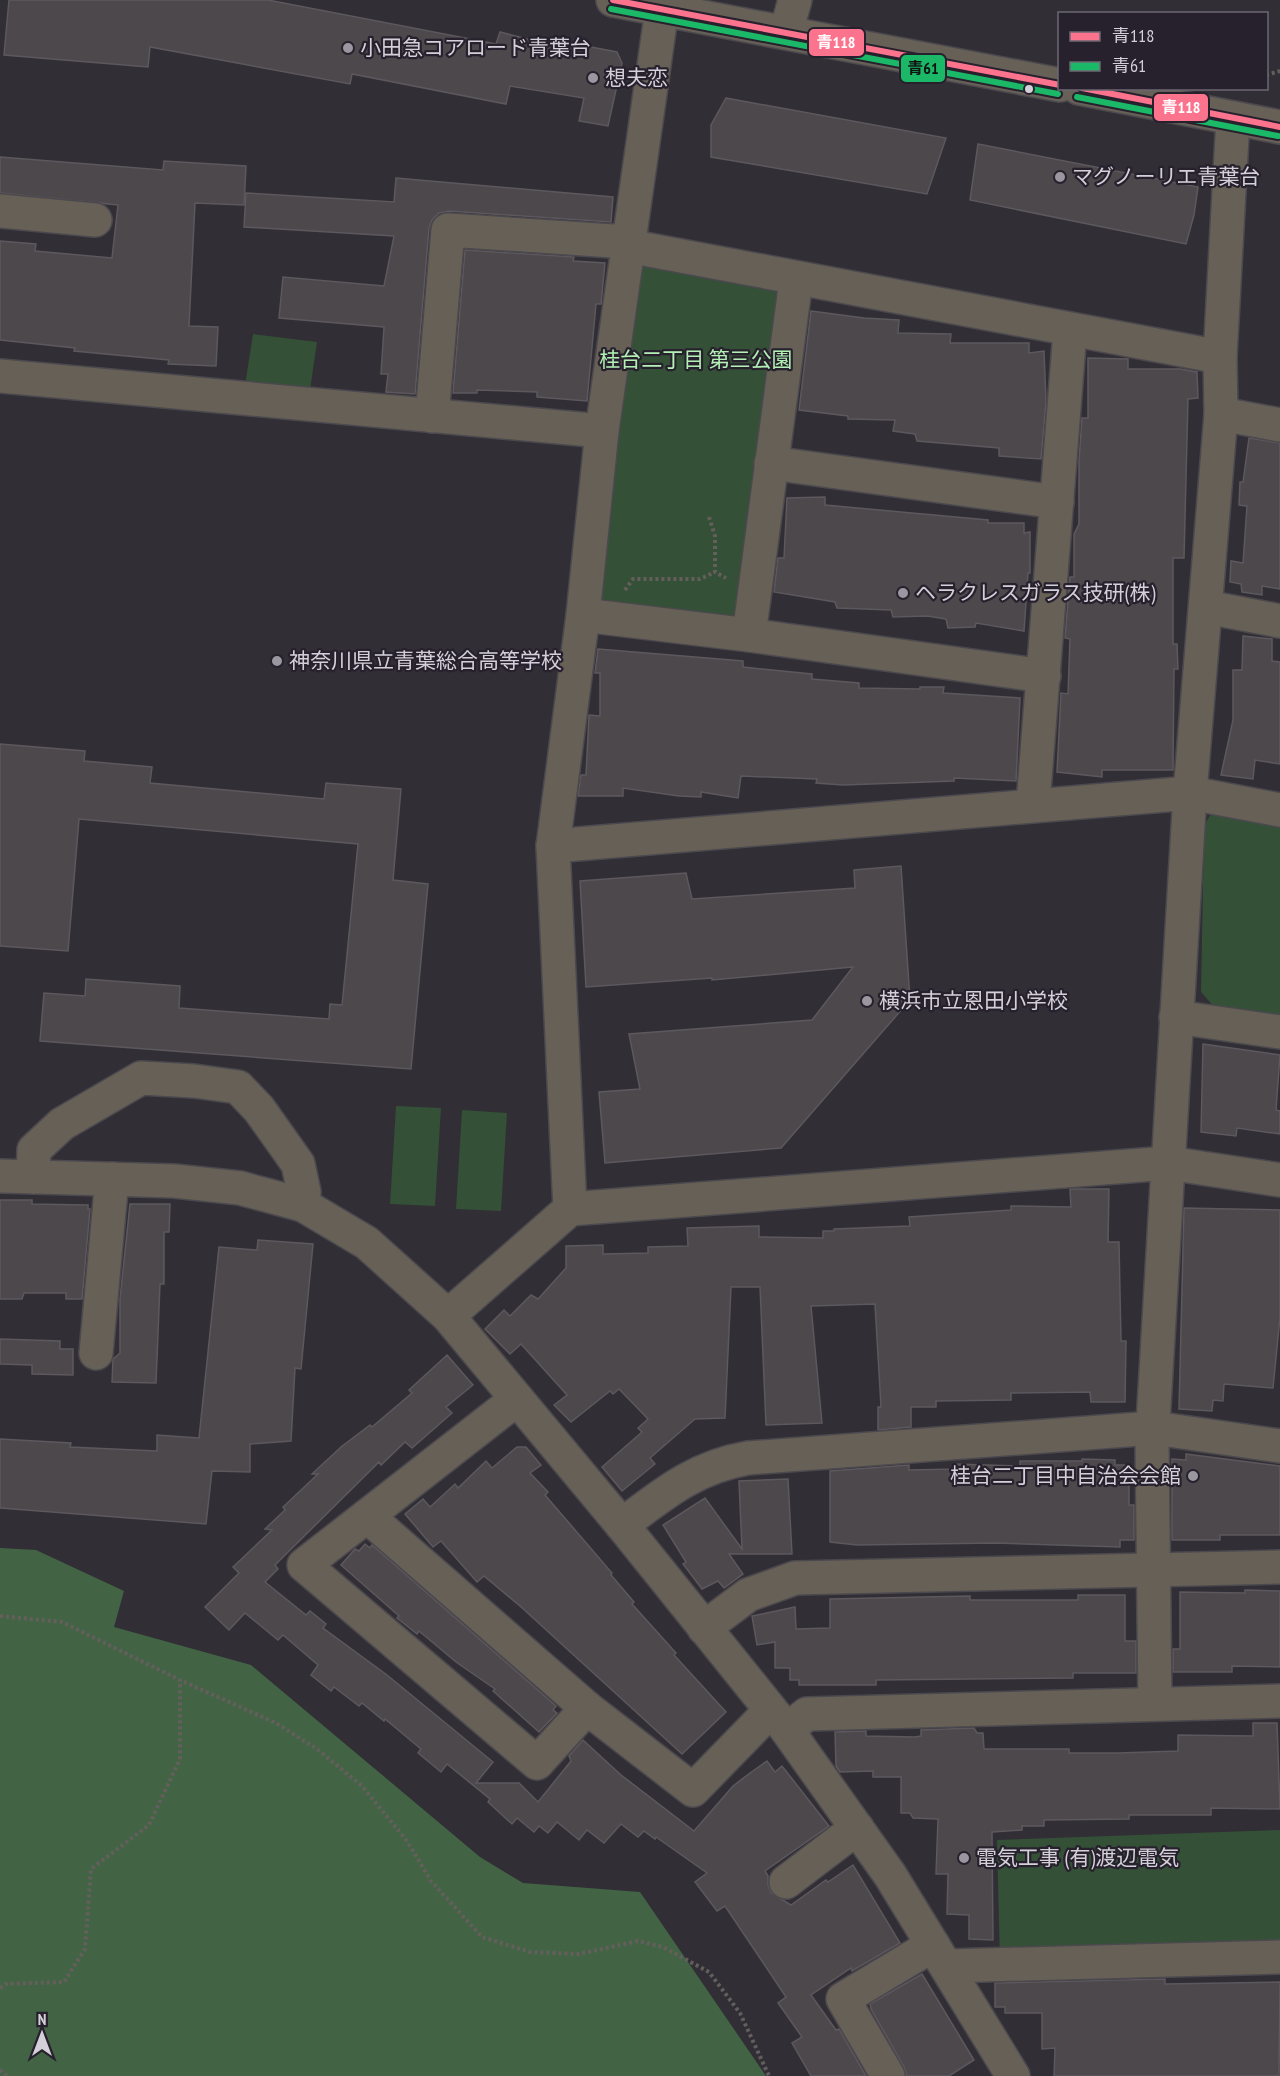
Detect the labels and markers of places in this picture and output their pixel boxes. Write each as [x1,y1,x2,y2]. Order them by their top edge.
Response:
place label: 小田急コアロード青葉台 [360,34,591,61]
marker: 小田急コアロード青葉台 [341,41,355,55]
place label: 想夫恋 [605,64,668,91]
marker: 想夫恋 [586,71,600,85]
unlabelled marker [1023,83,1035,95]
place label: マグノーリエ青葉台 [1072,163,1261,190]
marker: マグノーリエ青葉台 [1053,170,1067,184]
place label: ヘラクレスガラス技研(株) [915,579,1155,606]
marker: ヘラクレスガラス技研(株) [896,586,910,600]
place label: 神奈川県立青葉総合高等学校 [289,647,562,674]
marker: 神奈川県立青葉総合高等学校 [270,654,284,668]
place label: 横浜市立恩田小学校 [879,987,1068,1014]
marker: 横浜市立恩田小学校 [860,994,874,1008]
place label: 桂台二丁目中自治会会館 [950,1462,1181,1489]
marker: 桂台二丁目中自治会会館 [1186,1469,1200,1483]
place label: 電気工事 (有)渡辺電気 [976,1844,1179,1871]
marker: 電気工事 (有)渡辺電気 [957,1851,971,1865]

